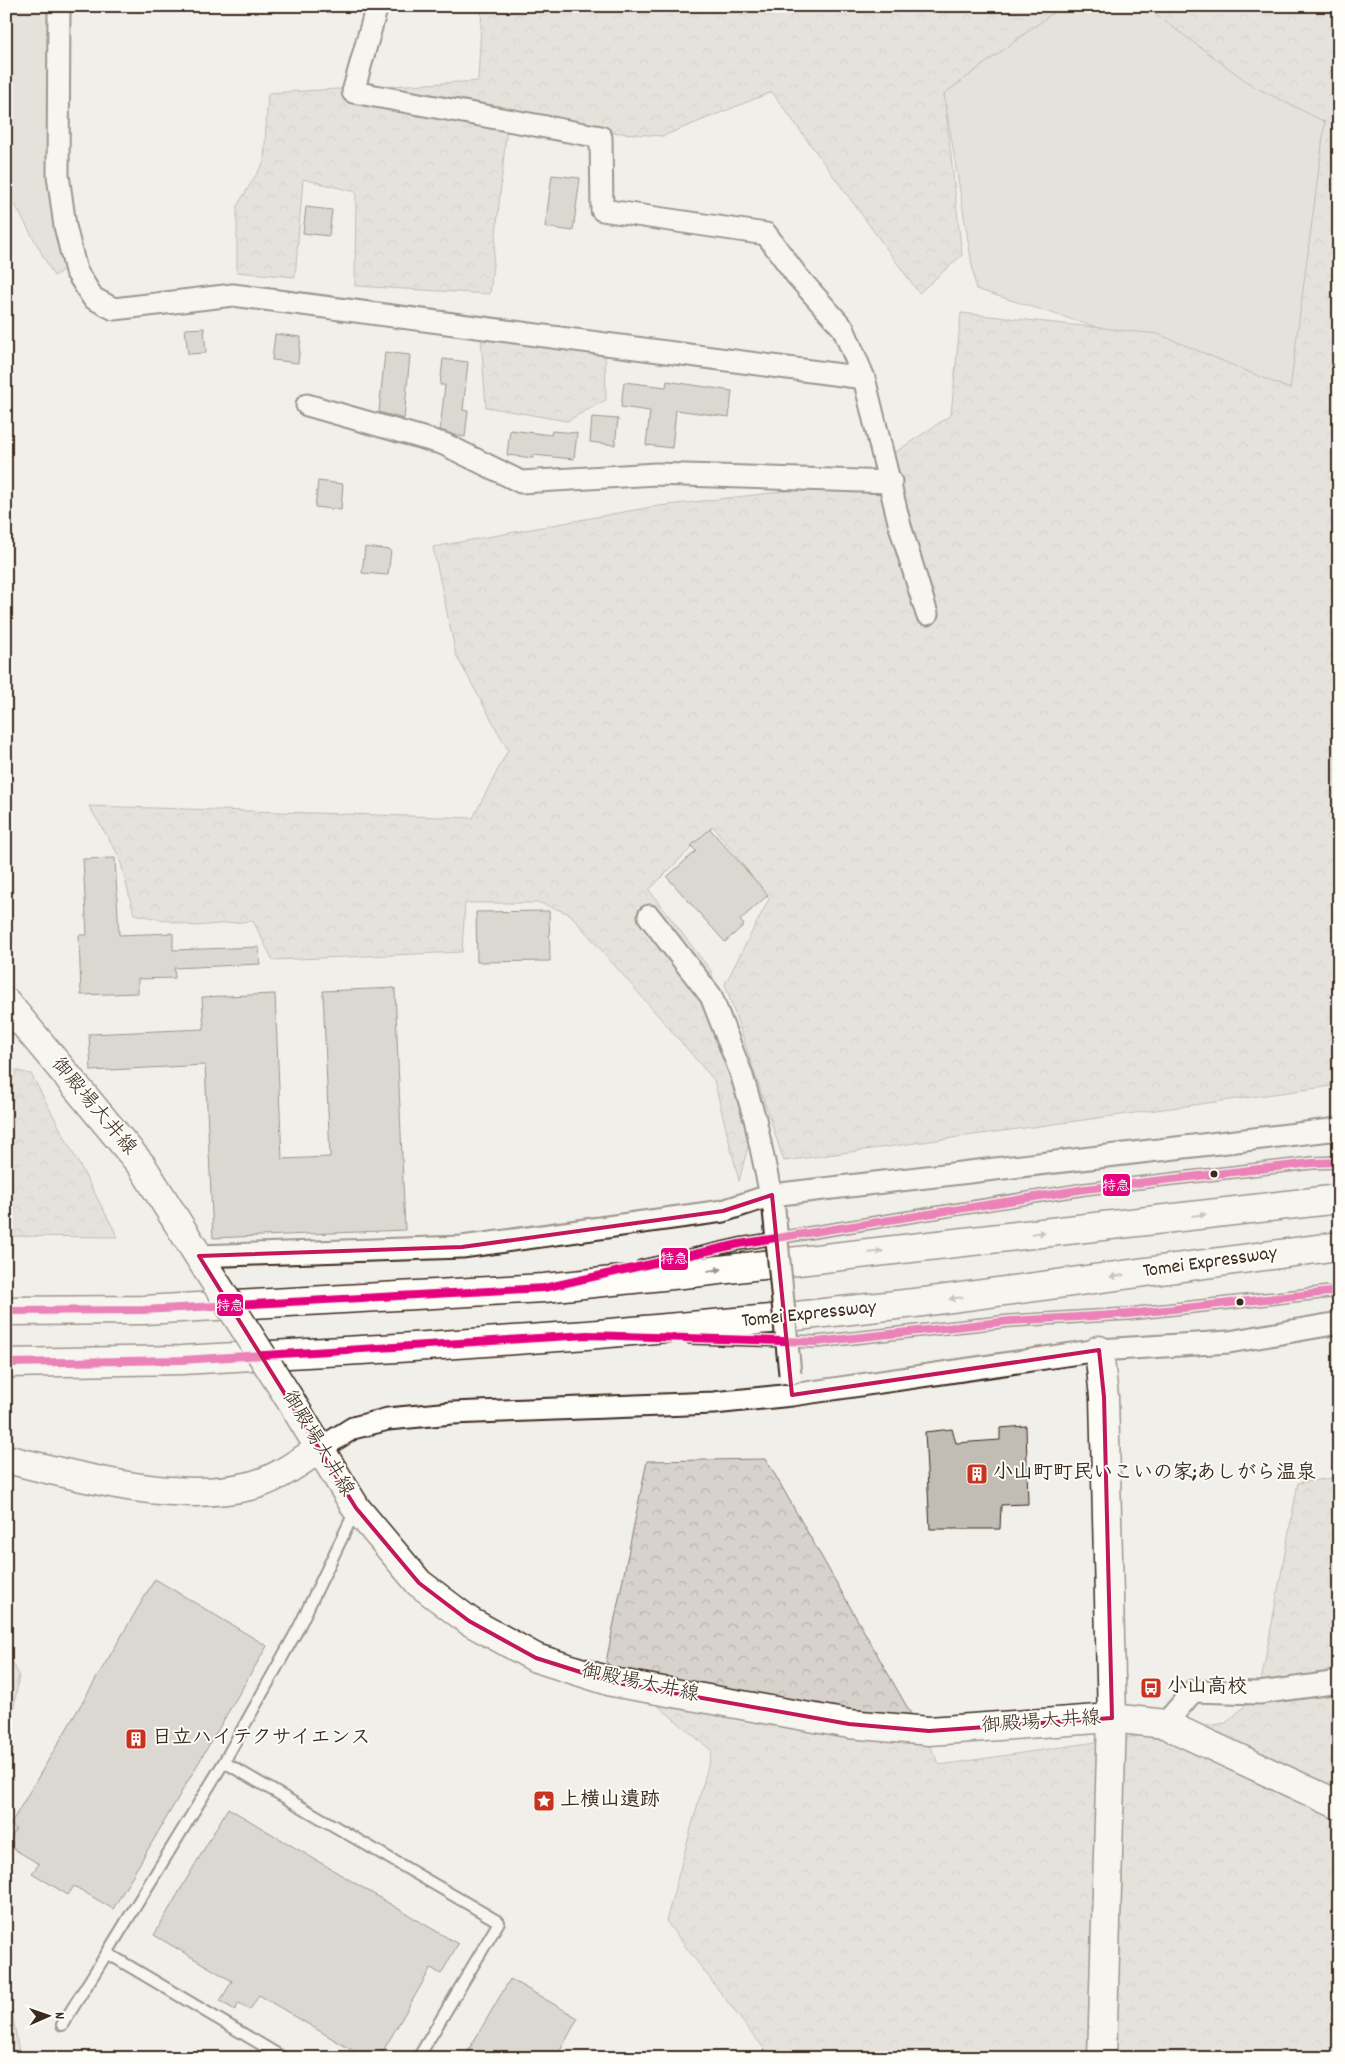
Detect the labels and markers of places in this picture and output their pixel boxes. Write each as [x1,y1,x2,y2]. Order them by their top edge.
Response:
unlabelled marker [1209,1169,1219,1179]
unlabelled marker [1235,1297,1245,1307]
place label: 小山町町民いこいの家;あしがら温泉 [993,1460,1316,1488]
building icon: 小山町町民いこいの家;あしがら温泉 [965,1462,989,1486]
place label: 小山高校 [1167,1674,1247,1702]
bus stop icon: 小山高校 [1139,1676,1163,1700]
place label: 日立ハイテクサイエンス [152,1725,370,1753]
building icon: 日立ハイテクサイエンス [124,1727,148,1751]
place label: 上横山遺跡 [560,1787,660,1815]
place icon: 上横山遺跡 [532,1789,556,1813]

